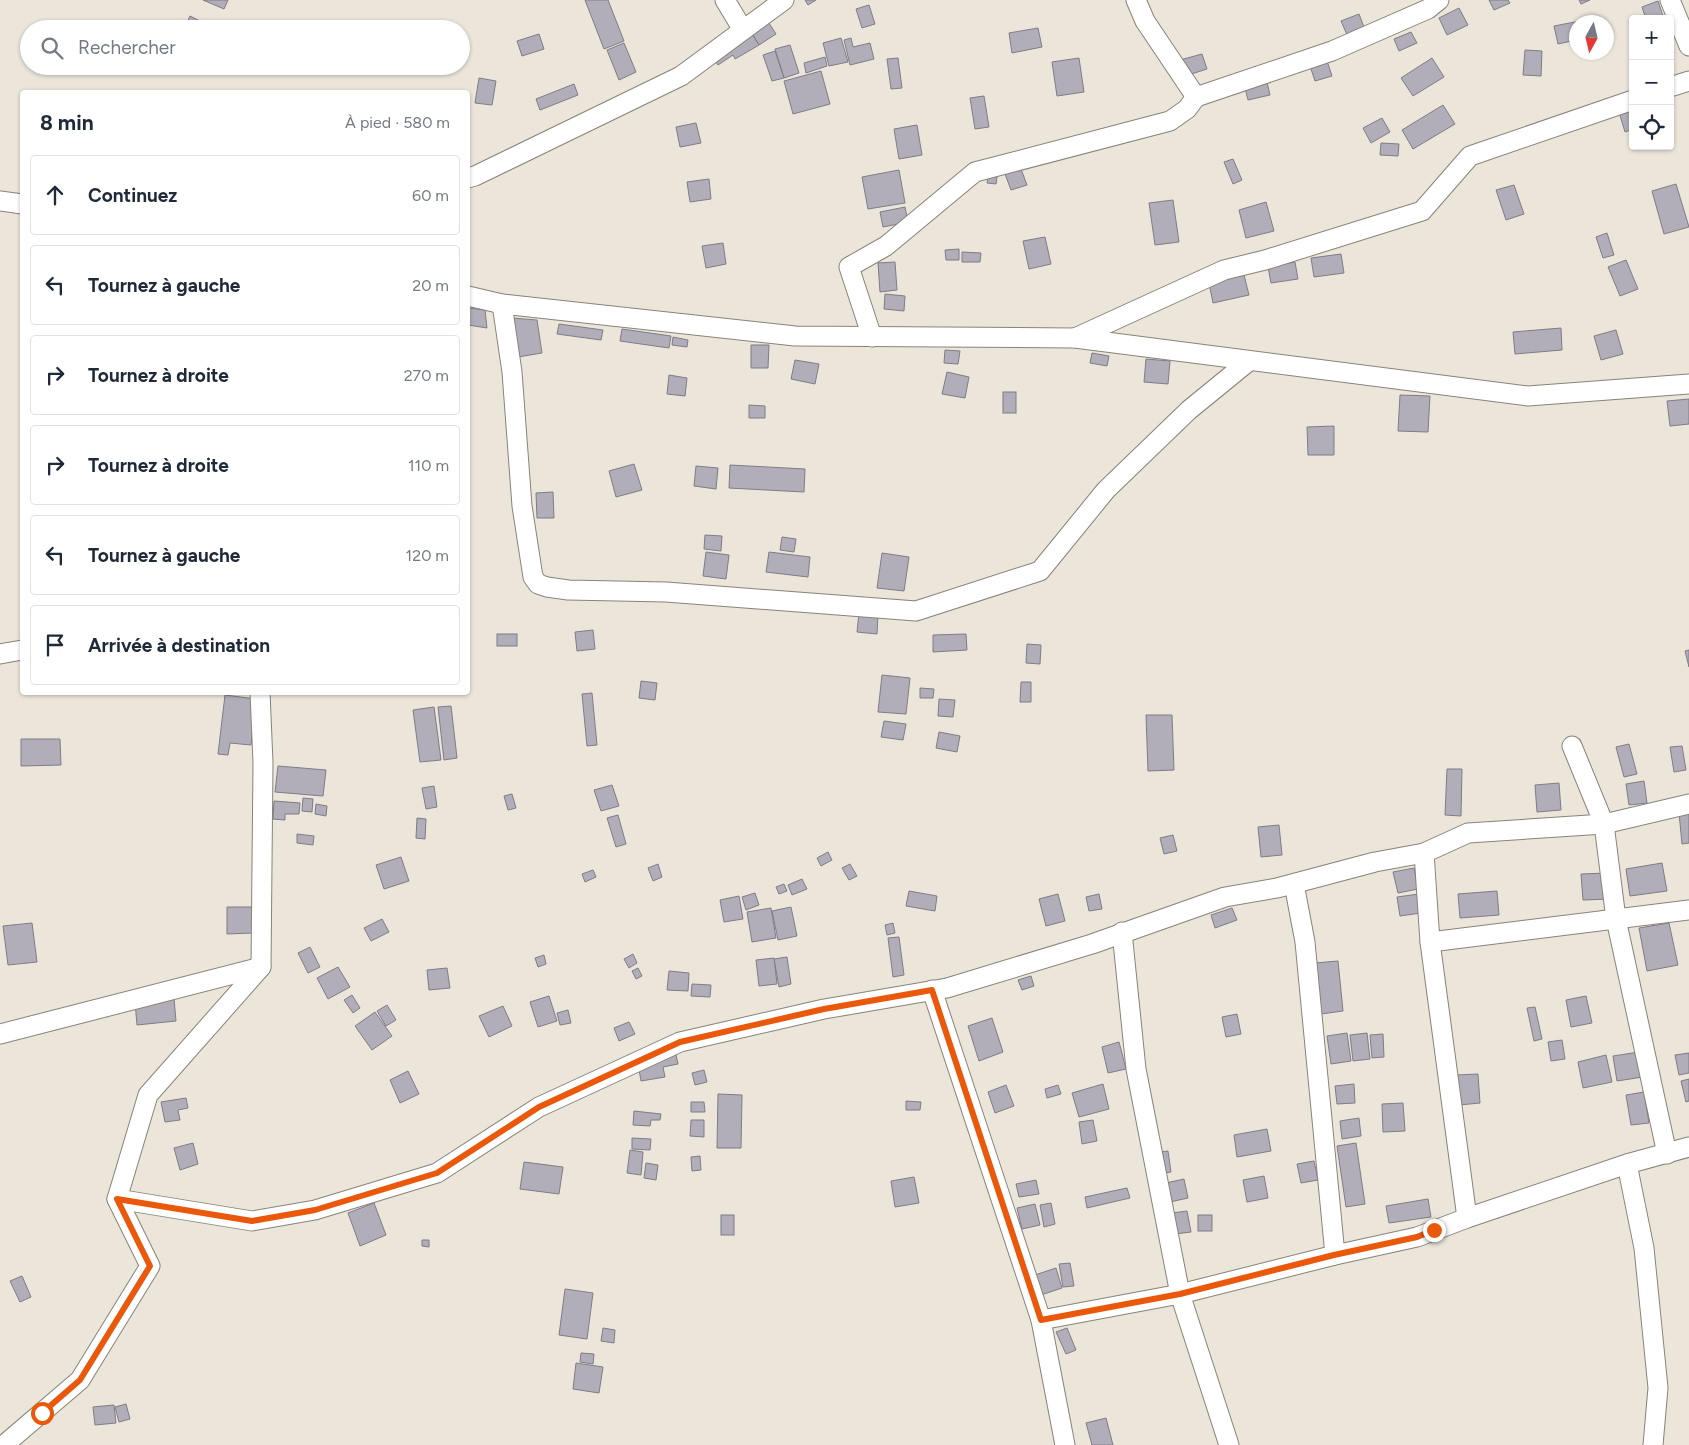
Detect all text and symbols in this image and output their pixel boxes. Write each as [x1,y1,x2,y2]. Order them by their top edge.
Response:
north arrow [1569,15,1614,60]
map controls [1629,15,1674,150]
button: + [1629,15,1674,60]
search box [20,20,470,75]
icon: search [38,34,66,62]
text: Rechercher [78,36,176,59]
button: − [1629,60,1674,105]
button: locate [1629,105,1674,150]
text: 8 min [40,110,94,135]
text: À pied · 580 m [345,113,450,132]
icon: ahead [41,181,69,209]
text: Continuez [88,184,177,207]
text: 60 m [412,186,449,205]
icon: left [41,271,69,299]
text: Tournez à gauche [88,274,240,297]
text: 20 m [412,276,449,295]
icon: right [41,361,69,389]
text: Tournez à droite [88,364,229,387]
text: 270 m [404,366,449,385]
icon: right [41,451,69,479]
text: Tournez à droite [88,454,229,477]
text: 110 m [408,456,449,475]
icon: left [41,541,69,569]
text: Tournez à gauche [88,544,240,567]
text: 120 m [406,546,449,565]
icon: arrive [41,631,69,659]
text: Arrivée à destination [88,634,270,657]
route end [1423,1219,1446,1242]
route start [31,1402,54,1425]

